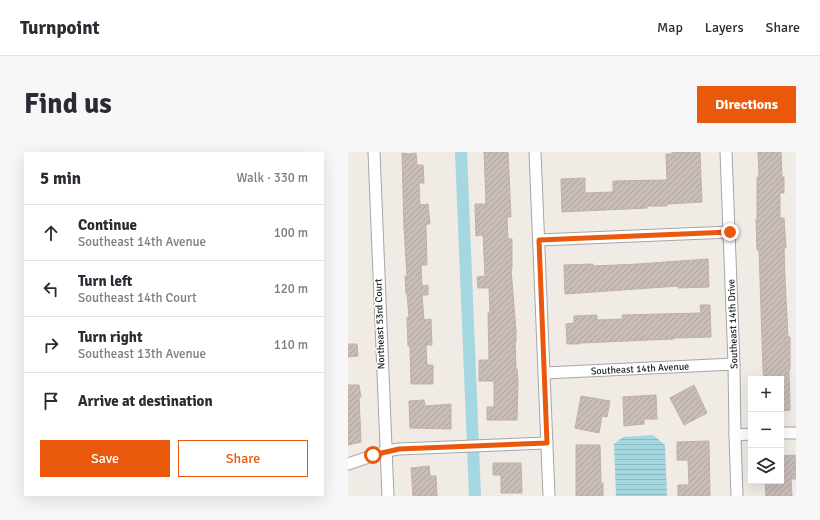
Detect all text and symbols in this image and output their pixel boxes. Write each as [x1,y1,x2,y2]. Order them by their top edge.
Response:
text: Turnpoint [20,16,100,40]
text: Map [657,19,683,36]
text: Layers [705,19,744,36]
text: Share [766,19,800,36]
button: Directions [697,86,796,123]
text: Find us [24,87,112,121]
text: 5 min [40,168,81,189]
text: Walk · 330 m [237,170,308,186]
text: Continue [78,216,137,234]
icon: ahead [40,222,62,244]
route end [721,223,739,241]
text: 100 m [274,225,308,241]
text: Southeast 14th Avenue [78,234,206,250]
text: Turn left [78,272,132,290]
icon: left [40,278,62,300]
street label: Northeast 53rd Court [372,278,388,370]
street label: Southeast 14th Drive [725,279,741,369]
text: 120 m [274,281,308,297]
text: Southeast 14th Court [78,290,197,306]
text: Turn right [78,328,143,346]
icon: right [40,334,62,356]
text: 110 m [274,337,308,353]
text: Southeast 13th Avenue [78,346,206,362]
street label: Southeast 14th Avenue [590,360,690,378]
map controls [748,376,784,484]
button: + [748,376,784,412]
icon: arrive [40,390,62,412]
text: Arrive at destination [78,392,213,410]
button: − [748,412,784,448]
button: Save [40,440,170,477]
button: Share [178,440,308,477]
route start [364,446,382,464]
button: layers [748,448,784,484]

